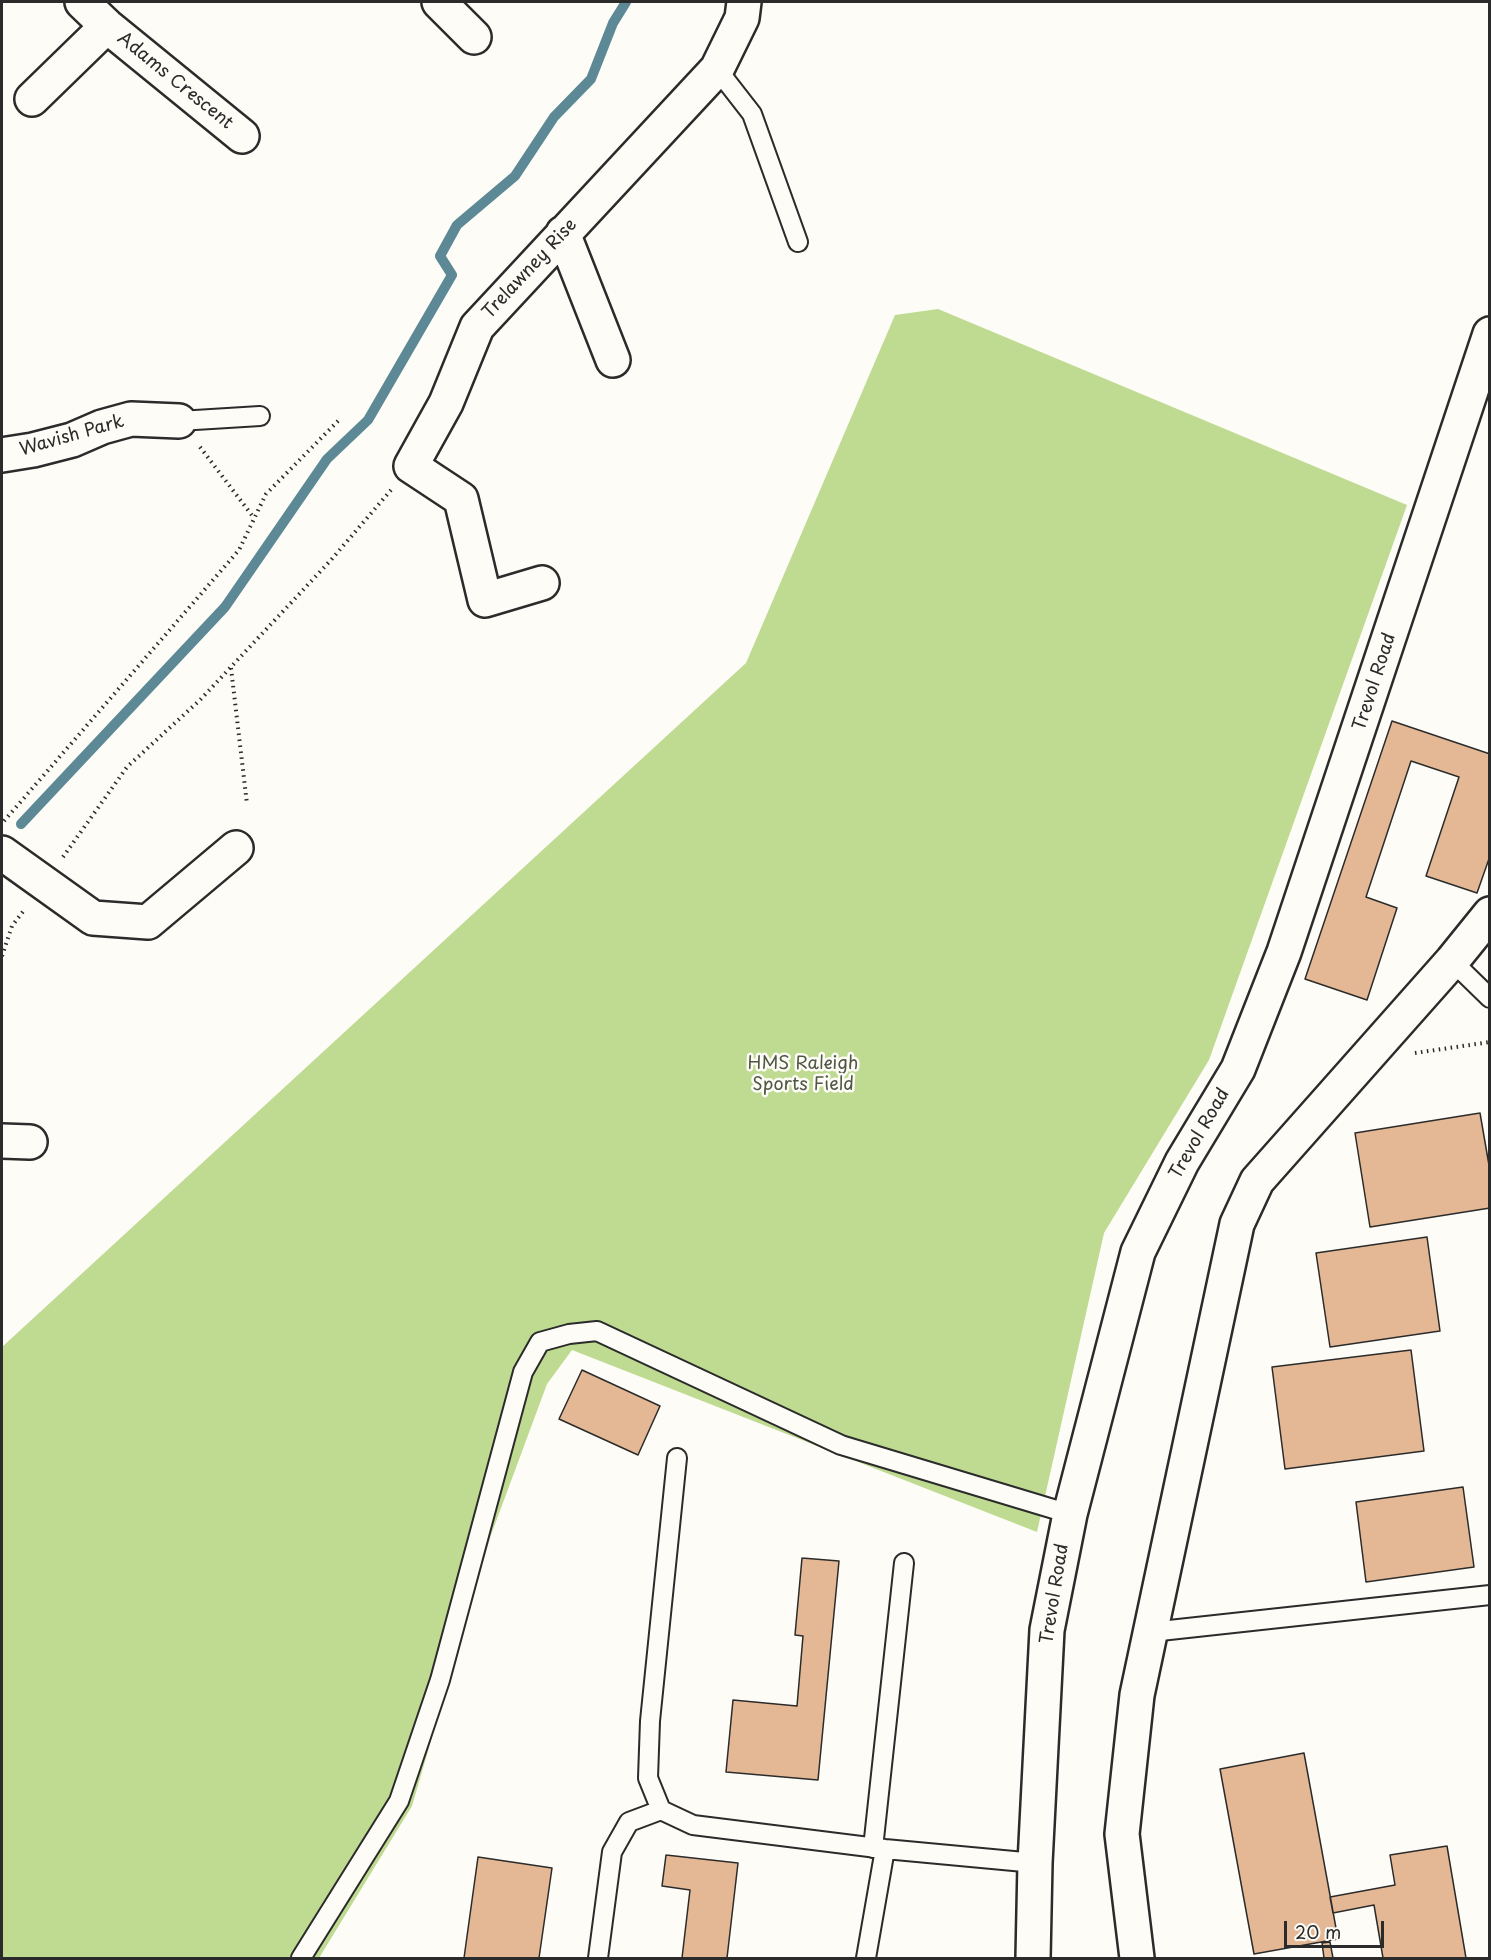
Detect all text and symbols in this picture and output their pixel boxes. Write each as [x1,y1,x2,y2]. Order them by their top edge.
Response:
street label: Adams Crescent [113,28,237,134]
street label: Trelawney Rise [478,215,582,323]
street label: Wavish Park [17,411,127,461]
street label: Trevol Road [1349,630,1401,734]
park label: HMS Raleigh Sports Field [747,1053,859,1096]
street label: Trevol Road [1165,1085,1235,1183]
street label: Trevol Road [1036,1542,1074,1646]
scale bar [1287,1909,1388,1947]
text: 20 m [1295,1918,1341,1945]

